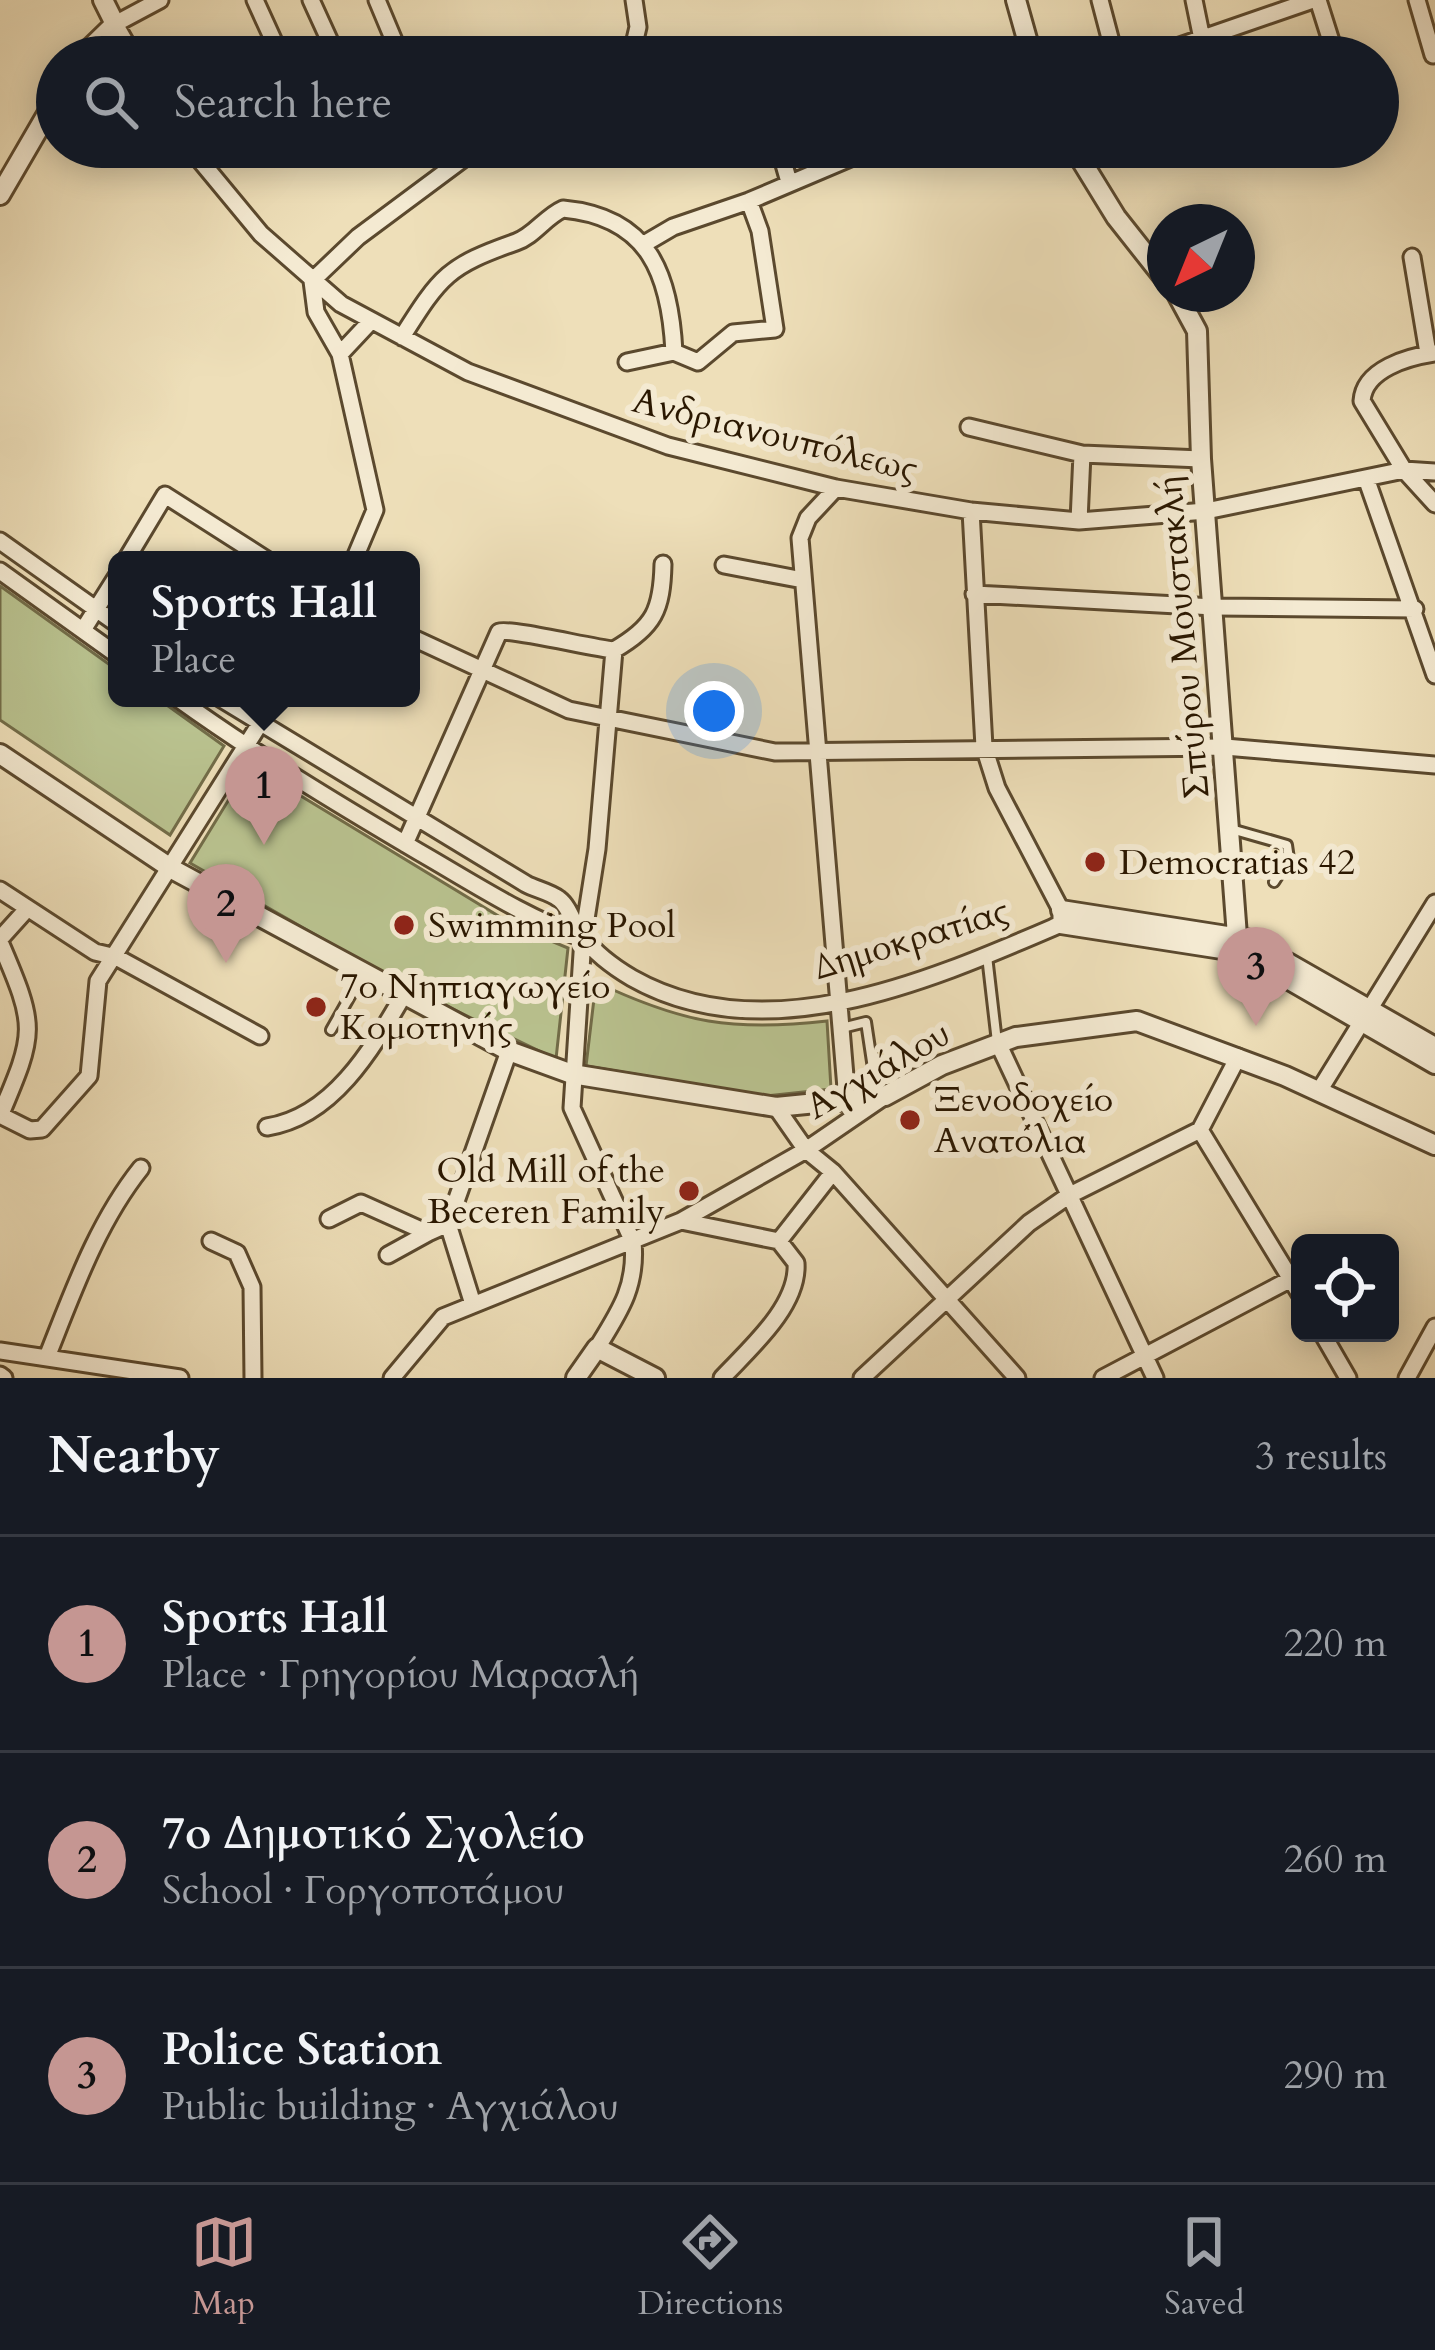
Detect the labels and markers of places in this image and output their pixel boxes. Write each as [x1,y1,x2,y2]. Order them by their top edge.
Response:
pin: 1 [225,746,303,845]
place label: Democratias 42 [1119,838,1355,887]
marker: Democratias 42 [1082,849,1108,875]
pin: 2 [187,864,265,963]
place label: Swimming Pool [428,901,676,950]
marker: Swimming Pool [391,912,417,938]
pin: 3 [1217,927,1295,1026]
place label: 7ο Νηπιαγωγείο Κομοτηνής [340,962,610,1052]
marker: 7ο Νηπιαγωγείο Κομοτηνής [303,994,329,1020]
place label: Ξενοδοχείο Ανατόλια [934,1075,1113,1165]
marker: Ξενοδοχείο Ανατόλια [897,1107,923,1133]
place label: Old Mill of the Beceren Family [427,1146,665,1236]
marker: Old Mill of the Beceren Family [676,1178,702,1204]

